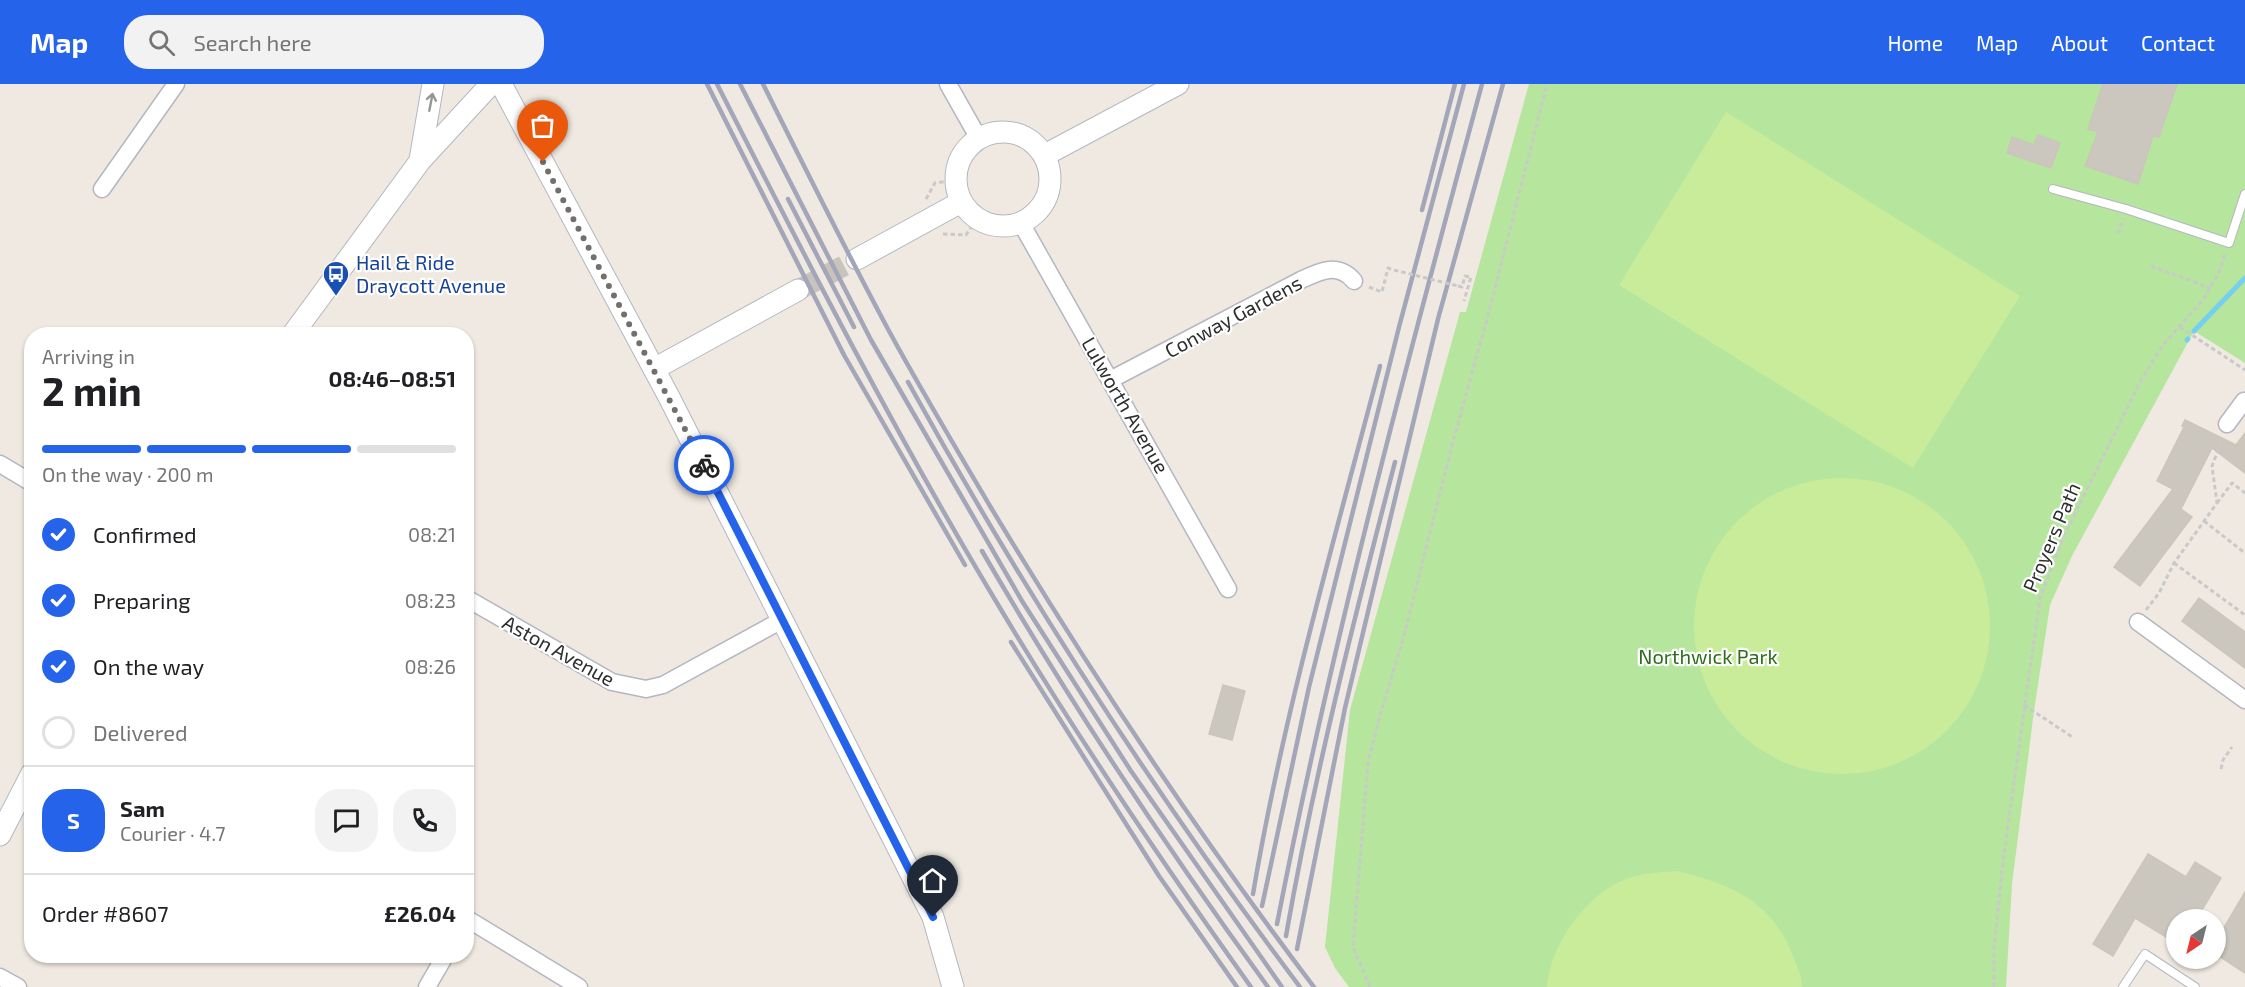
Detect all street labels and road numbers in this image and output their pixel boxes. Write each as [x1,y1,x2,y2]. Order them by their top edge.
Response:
street label: Conway Gardens [1160,270,1306,362]
street label: Lulworth Avenue [1077,333,1175,477]
street label: Proyers Path [2017,479,2085,595]
street label: Aston Avenue [499,609,619,691]

